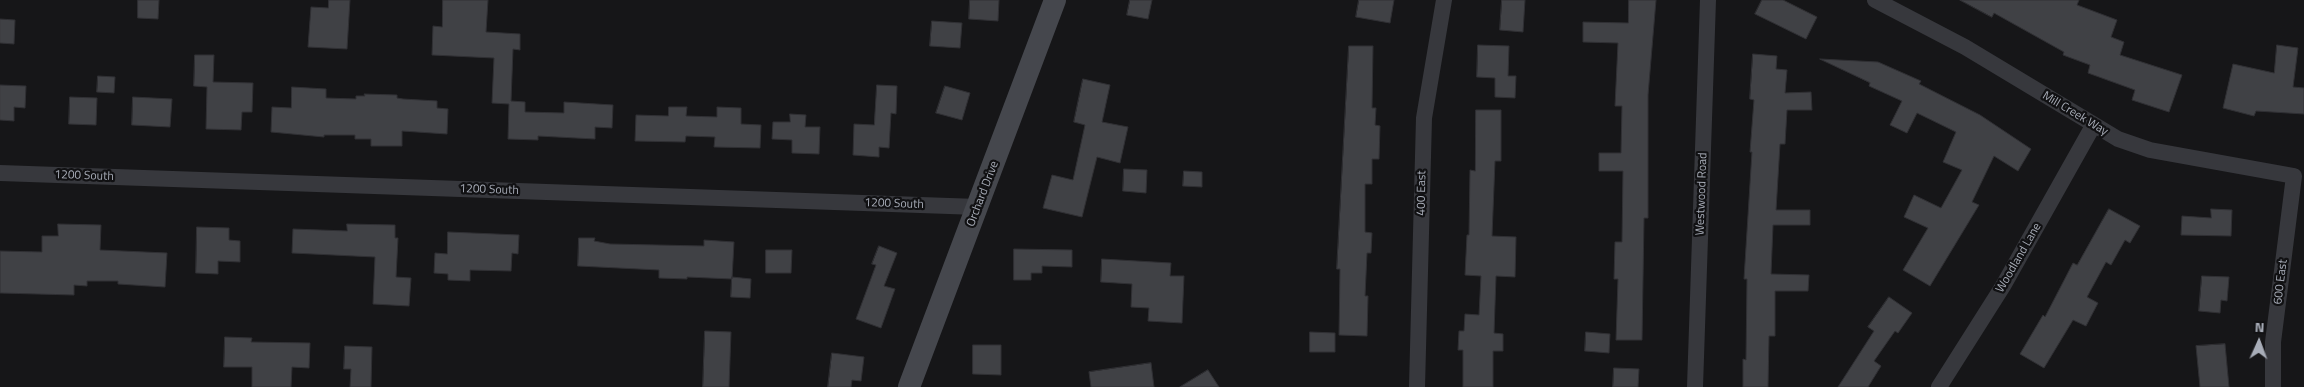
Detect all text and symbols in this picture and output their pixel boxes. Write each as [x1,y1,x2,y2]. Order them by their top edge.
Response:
street label: Mill Creek Way [2040,89,2110,139]
street label: Westwood Road [1693,152,1711,236]
street label: Orchard Drive [964,159,1002,229]
street label: 1200 South [54,168,114,184]
street label: 400 East [1414,170,1430,216]
street label: 1200 South [459,182,519,198]
street label: 1200 South [864,196,924,212]
street label: Woodland Lane [1993,221,2045,295]
street label: 600 East [2271,259,2291,305]
text: N [2254,316,2265,337]
north arrow [2234,317,2284,367]

